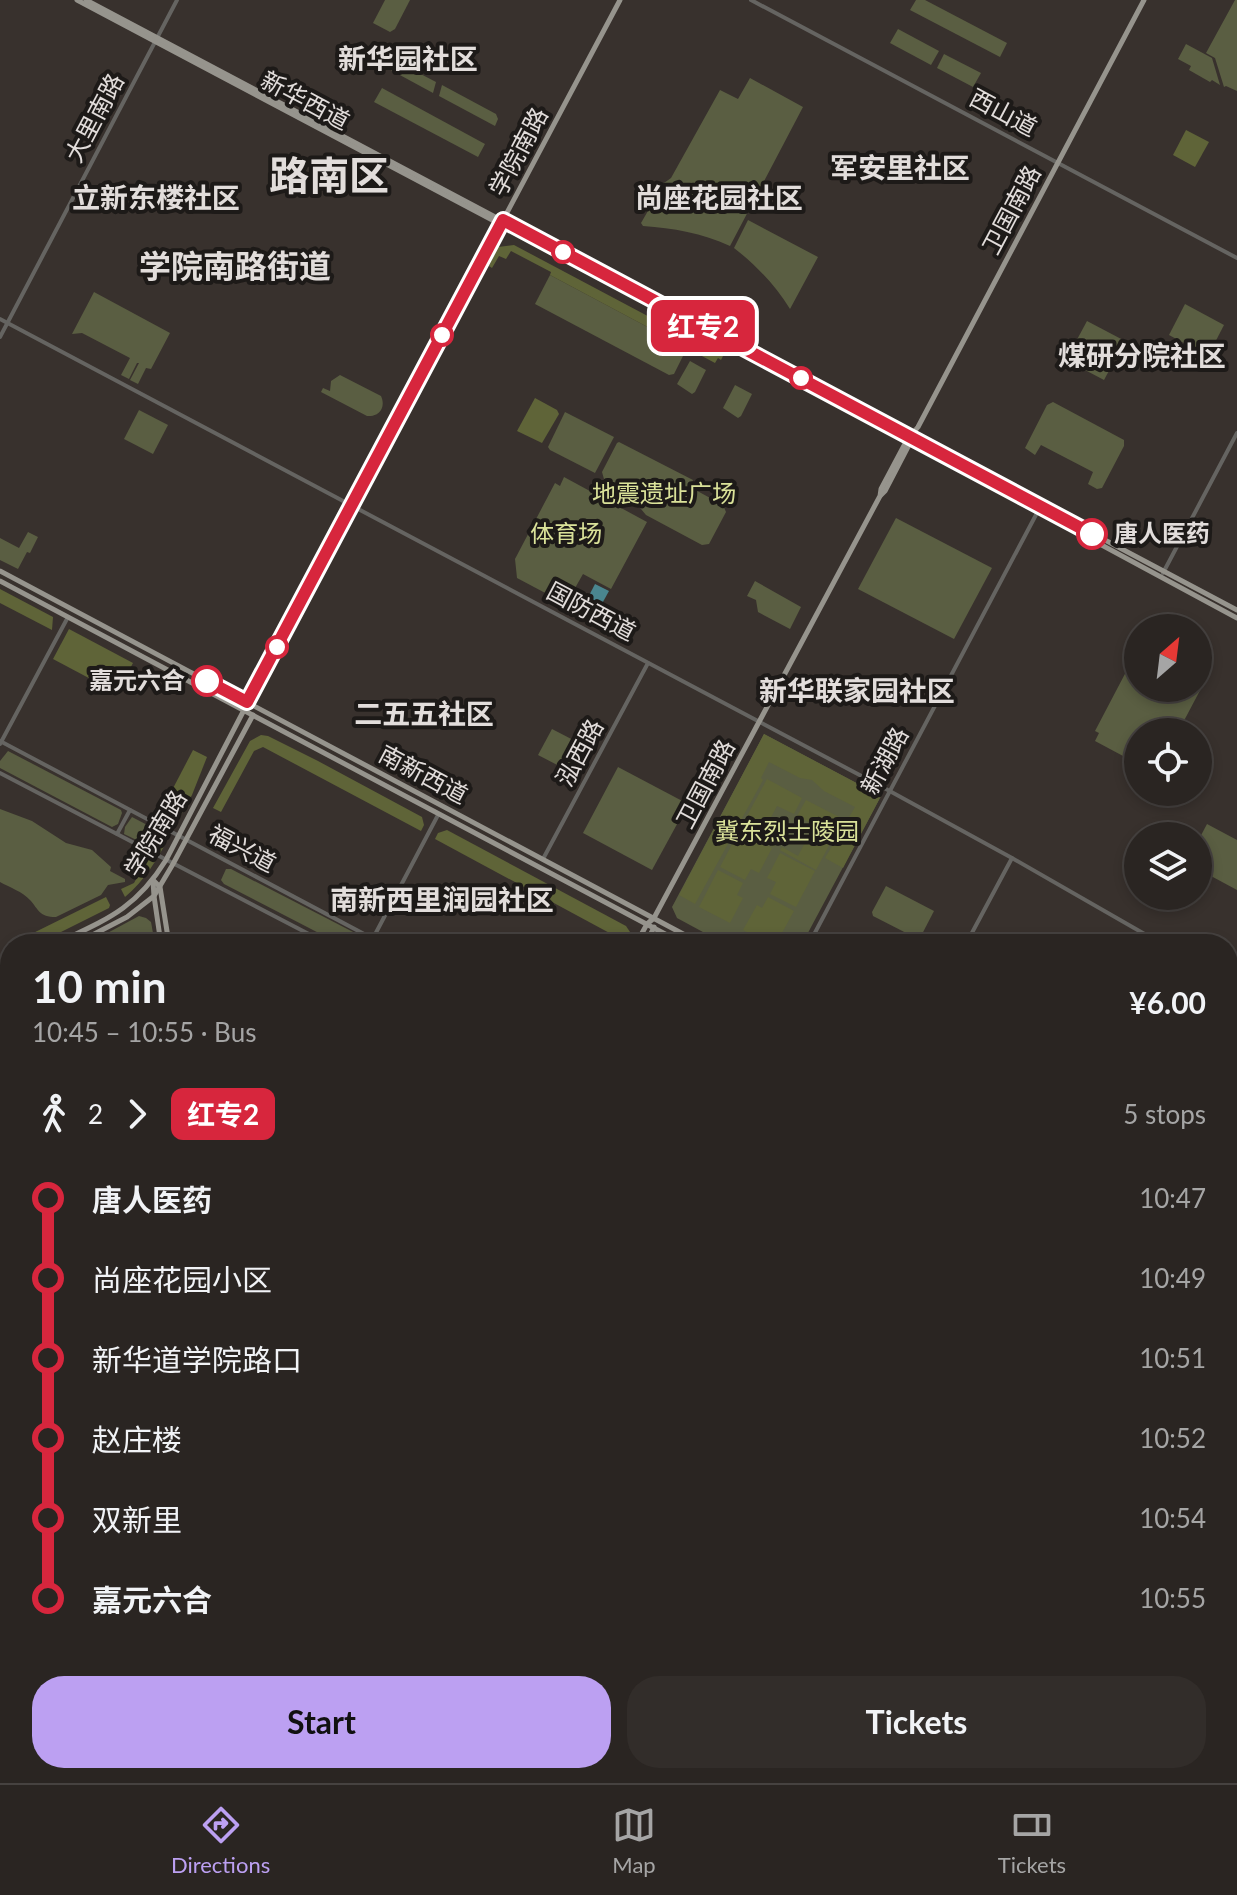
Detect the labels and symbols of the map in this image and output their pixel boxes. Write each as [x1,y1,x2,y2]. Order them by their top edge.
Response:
district label: 新华园社区 [338,41,478,75]
street label: 新华西道 [257,64,355,135]
street label: 大里南路 [58,68,129,166]
street label: 西山道 [965,82,1042,141]
street label: 学院南路 [482,102,553,200]
district label: 军安里社区 [830,150,970,184]
district label: 路南区 [269,151,389,199]
street label: 卫国南路 [975,160,1046,258]
district label: 立新东楼社区 [72,180,240,214]
district label: 尚座花园社区 [635,180,803,214]
unlabelled marker [552,241,574,263]
district label: 学院南路街道 [139,246,331,285]
line badge: 红专2 [657,300,749,352]
unlabelled marker [431,324,453,346]
district label: 煤研分院社区 [1058,338,1226,372]
unlabelled marker [790,367,812,389]
park label: 地震遗址广场 [592,478,736,507]
park label: 体育场 [530,518,602,547]
place label: 唐人医药 [1114,518,1210,547]
marker: 唐人医药 [1077,519,1107,549]
street label: 国防西道 [543,575,641,646]
north arrow [1124,614,1212,702]
unlabelled marker [266,636,288,658]
place label: 嘉元六合 [89,665,185,694]
marker: 嘉元六合 [192,666,222,696]
district label: 新华联家园社区 [759,673,955,707]
district label: 二五五社区 [354,696,494,730]
street label: 泓西路 [549,714,608,791]
street label: 新湖路 [854,722,913,799]
street label: 卫国南路 [669,734,740,832]
street label: 南新西道 [375,738,473,809]
street label: 学院南路 [118,785,192,882]
park label: 冀东烈士陵园 [715,816,859,845]
street label: 福兴道 [204,818,281,877]
district label: 南新西里润园社区 [330,882,554,916]

